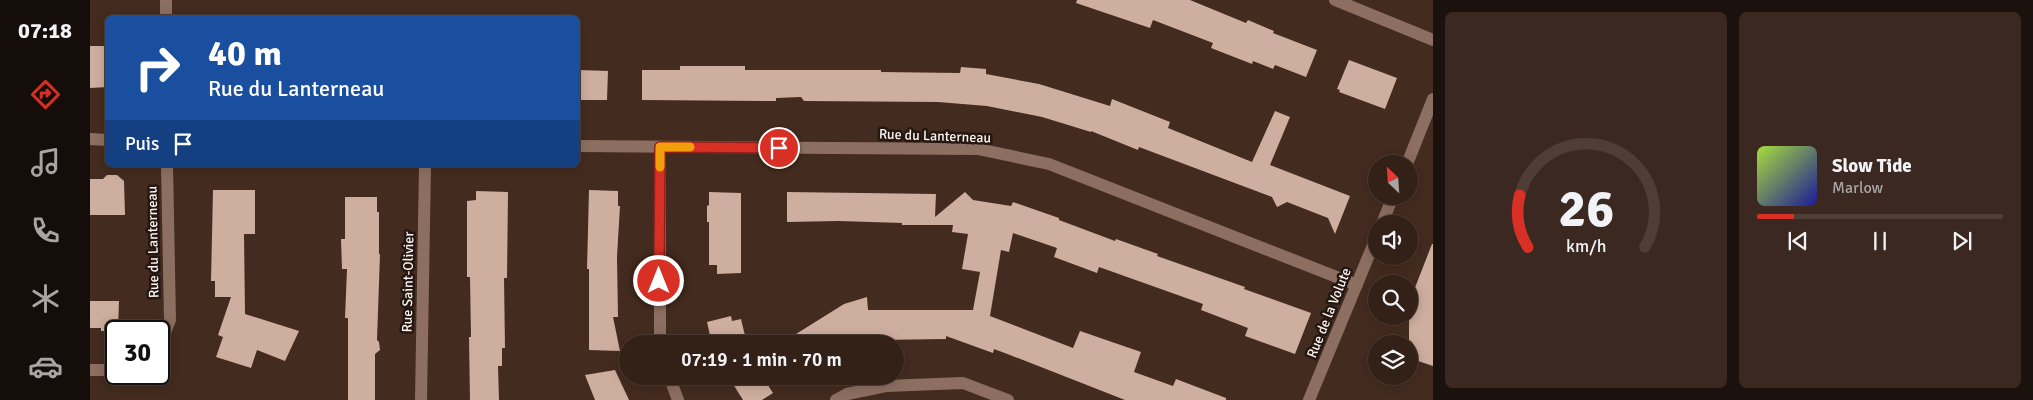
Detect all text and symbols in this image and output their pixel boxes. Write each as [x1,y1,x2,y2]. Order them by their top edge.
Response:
text: 07:18 [18,17,72,44]
text: 40 m [208,32,282,75]
icon: right [125,35,190,100]
text: Rue du Lanterneau [208,75,384,102]
icon: directions [28,77,63,112]
street label: Rue du Lanterneau [879,126,991,146]
pin [758,127,800,169]
icon: arrive [169,130,197,158]
text: Puis [125,132,159,156]
icon: arrive [765,134,793,162]
icon: music [28,145,63,180]
text: Slow Tide [1832,154,1912,178]
north arrow [1368,155,1418,205]
map controls [1368,155,1418,385]
text: 26 [1558,177,1614,241]
text: Marlow [1832,178,1883,198]
street label: Rue du Lanterneau [144,186,162,298]
icon: phone [28,213,63,248]
button: sound [1368,215,1418,265]
icon: previous [1784,227,1812,255]
icon: pause [1866,227,1894,255]
icon: next [1948,227,1976,255]
street label: Rue Saint-Olivier [399,231,417,333]
text: km/h [1566,235,1606,257]
position arrow [632,254,684,306]
street label: Rue de la Volute [1303,265,1355,361]
button: search [1368,275,1418,325]
icon: climate [28,281,63,316]
speed limit sign: 30 [105,320,170,385]
button: layers [1368,335,1418,385]
text: 07:19 · 1 min · 70 m [681,348,842,372]
icon: car [28,349,63,384]

